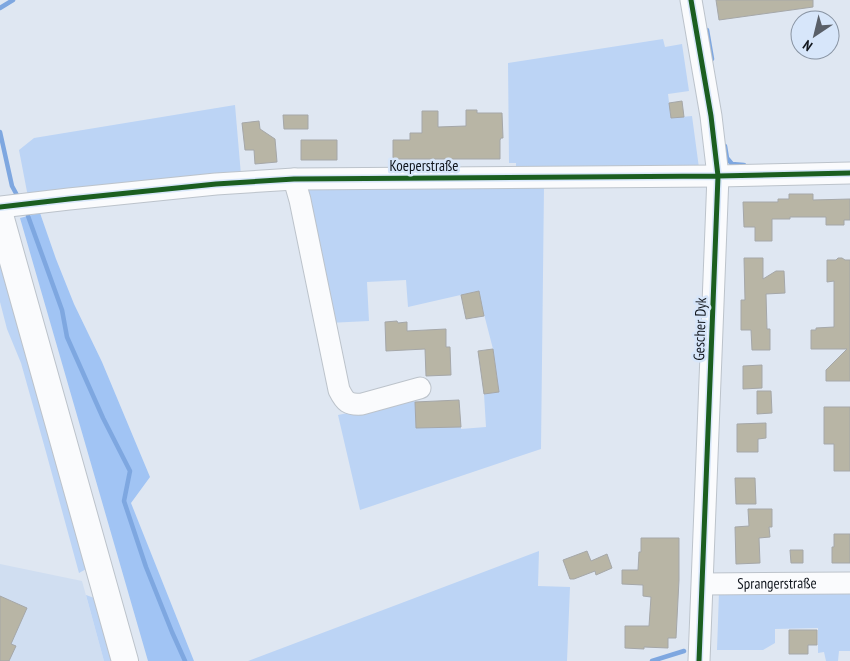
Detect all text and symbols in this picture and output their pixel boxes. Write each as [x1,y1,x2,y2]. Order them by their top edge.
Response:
north arrow [790,10,840,60]
text: N [799,36,816,55]
street label: Koeperstraße [389,156,459,175]
street label: Gescher Dyk [689,297,710,361]
street label: Sprangerstraße [737,573,817,593]

